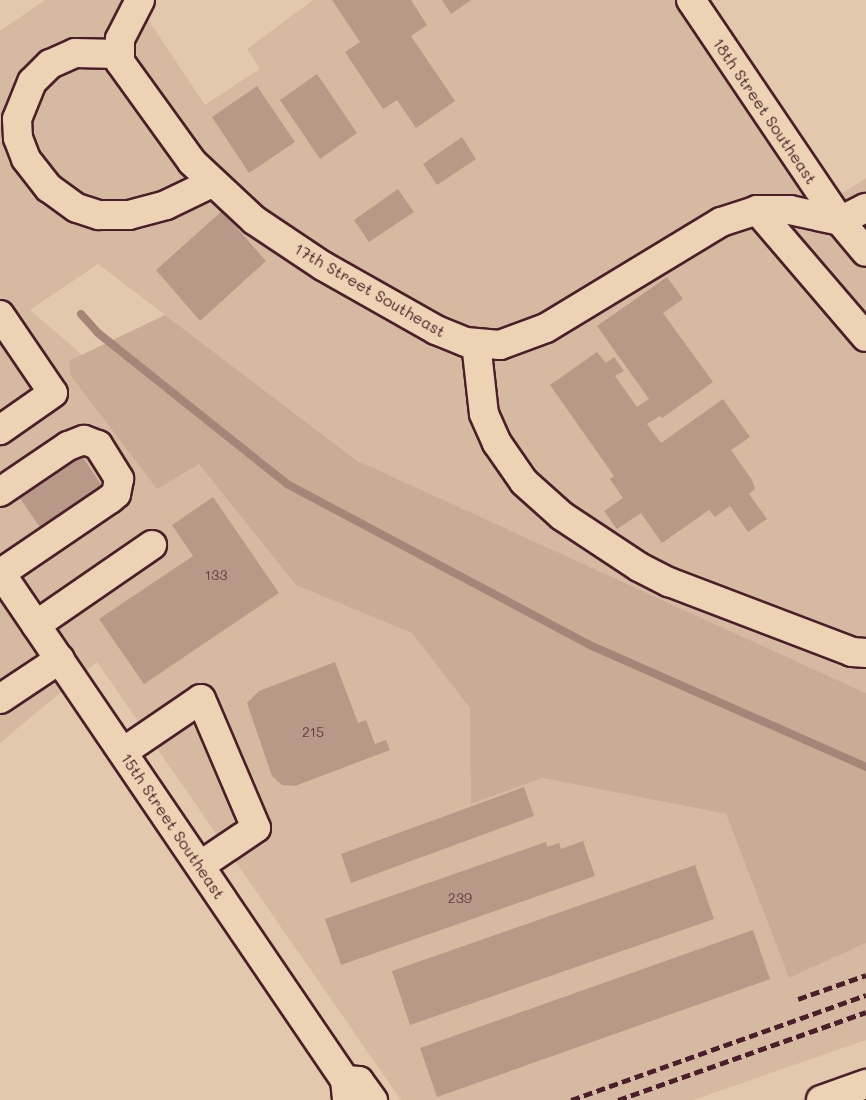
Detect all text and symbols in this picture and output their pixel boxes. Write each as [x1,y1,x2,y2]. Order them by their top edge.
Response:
street label: 18th Street Southeast [709,34,821,188]
street label: 17th Street Southeast [291,239,449,341]
house number: 133 [205,567,227,583]
house number: 215 [302,724,324,740]
street label: 15th Street Southeast [117,749,229,903]
house number: 239 [448,890,472,906]

